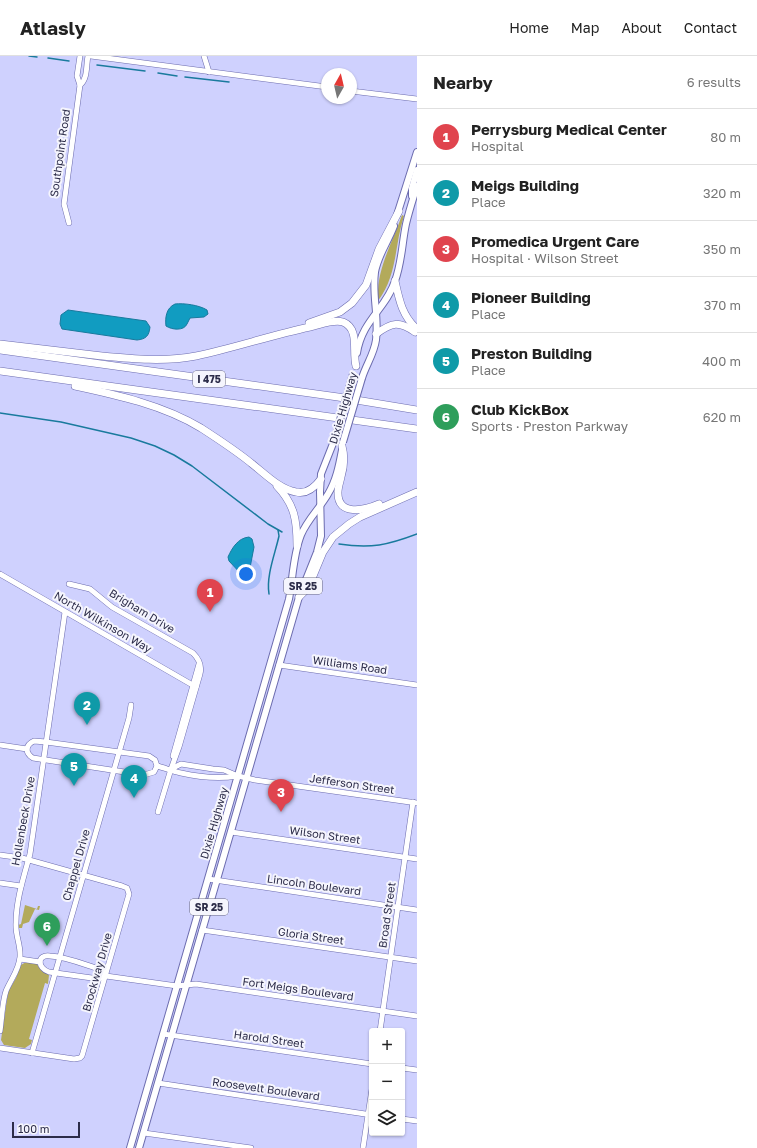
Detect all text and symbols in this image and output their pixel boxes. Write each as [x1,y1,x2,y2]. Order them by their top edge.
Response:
text: Atlasly [20,16,86,39]
text: Home [509,19,549,36]
text: Map [571,19,599,36]
text: About [621,19,662,36]
text: Contact [684,19,737,36]
north arrow [321,68,357,104]
text: Nearby [433,72,493,93]
text: 6 results [687,74,741,90]
street label: Southpoint Road [47,108,72,198]
text: Perrysburg Medical Center [471,120,667,138]
text: 1 [443,129,449,145]
text: 80 m [710,129,741,145]
text: Hospital [471,138,524,154]
text: Meigs Building [471,176,579,194]
text: 2 [442,185,450,201]
text: 320 m [703,185,741,201]
text: Place [471,194,506,210]
text: Promedica Urgent Care [471,232,639,250]
text: 3 [442,241,450,257]
text: 350 m [703,241,741,257]
text: Hospital · Wilson Street [471,250,619,266]
text: Pioneer Building [471,288,591,306]
text: 4 [442,297,450,313]
text: 370 m [704,297,741,313]
text: Place [471,306,506,322]
text: Preston Building [471,344,592,362]
text: 5 [442,353,450,369]
text: 400 m [702,353,741,369]
text: Place [471,362,506,378]
street label: Dixie Highway [326,370,359,445]
road number: I 475 [193,371,225,387]
text: Club KickBox [471,400,569,418]
text: 6 [442,409,450,425]
text: 620 m [703,409,741,425]
text: Sports · Preston Parkway [471,418,628,434]
your location [236,564,256,584]
road number: SR 25 [284,578,322,594]
pin: 1 [197,579,223,612]
street label: Brigham Drive [107,586,177,635]
street label: North Wilkinson Way [52,588,154,655]
street label: Williams Road [312,653,388,676]
pin: 2 [74,692,100,725]
pin: 5 [61,753,87,786]
pin: 4 [121,765,147,798]
street label: Jefferson Street [309,771,395,796]
street label: Hollenbeck Drive [8,775,37,867]
pin: 3 [268,779,294,812]
street label: Dixie Highway [197,785,230,860]
street label: Wilson Street [289,823,361,846]
street label: Chappel Drive [59,828,92,902]
street label: Lincoln Boulevard [266,871,362,898]
street label: Broad Street [375,881,398,949]
road number: SR 25 [190,899,228,915]
pin: 6 [34,913,60,946]
street label: Gloria Street [277,924,345,947]
street label: Brockway Drive [79,931,114,1013]
street label: Fort Meigs Boulevard [242,974,354,1003]
street label: Harold Street [233,1027,305,1050]
map controls [369,1028,405,1136]
button: + [369,1028,405,1064]
button: − [369,1064,405,1100]
street label: Roosevelt Boulevard [211,1075,321,1102]
button: layers [369,1100,405,1136]
scale bar [12,1120,80,1139]
text: 100 m [18,1122,49,1135]

